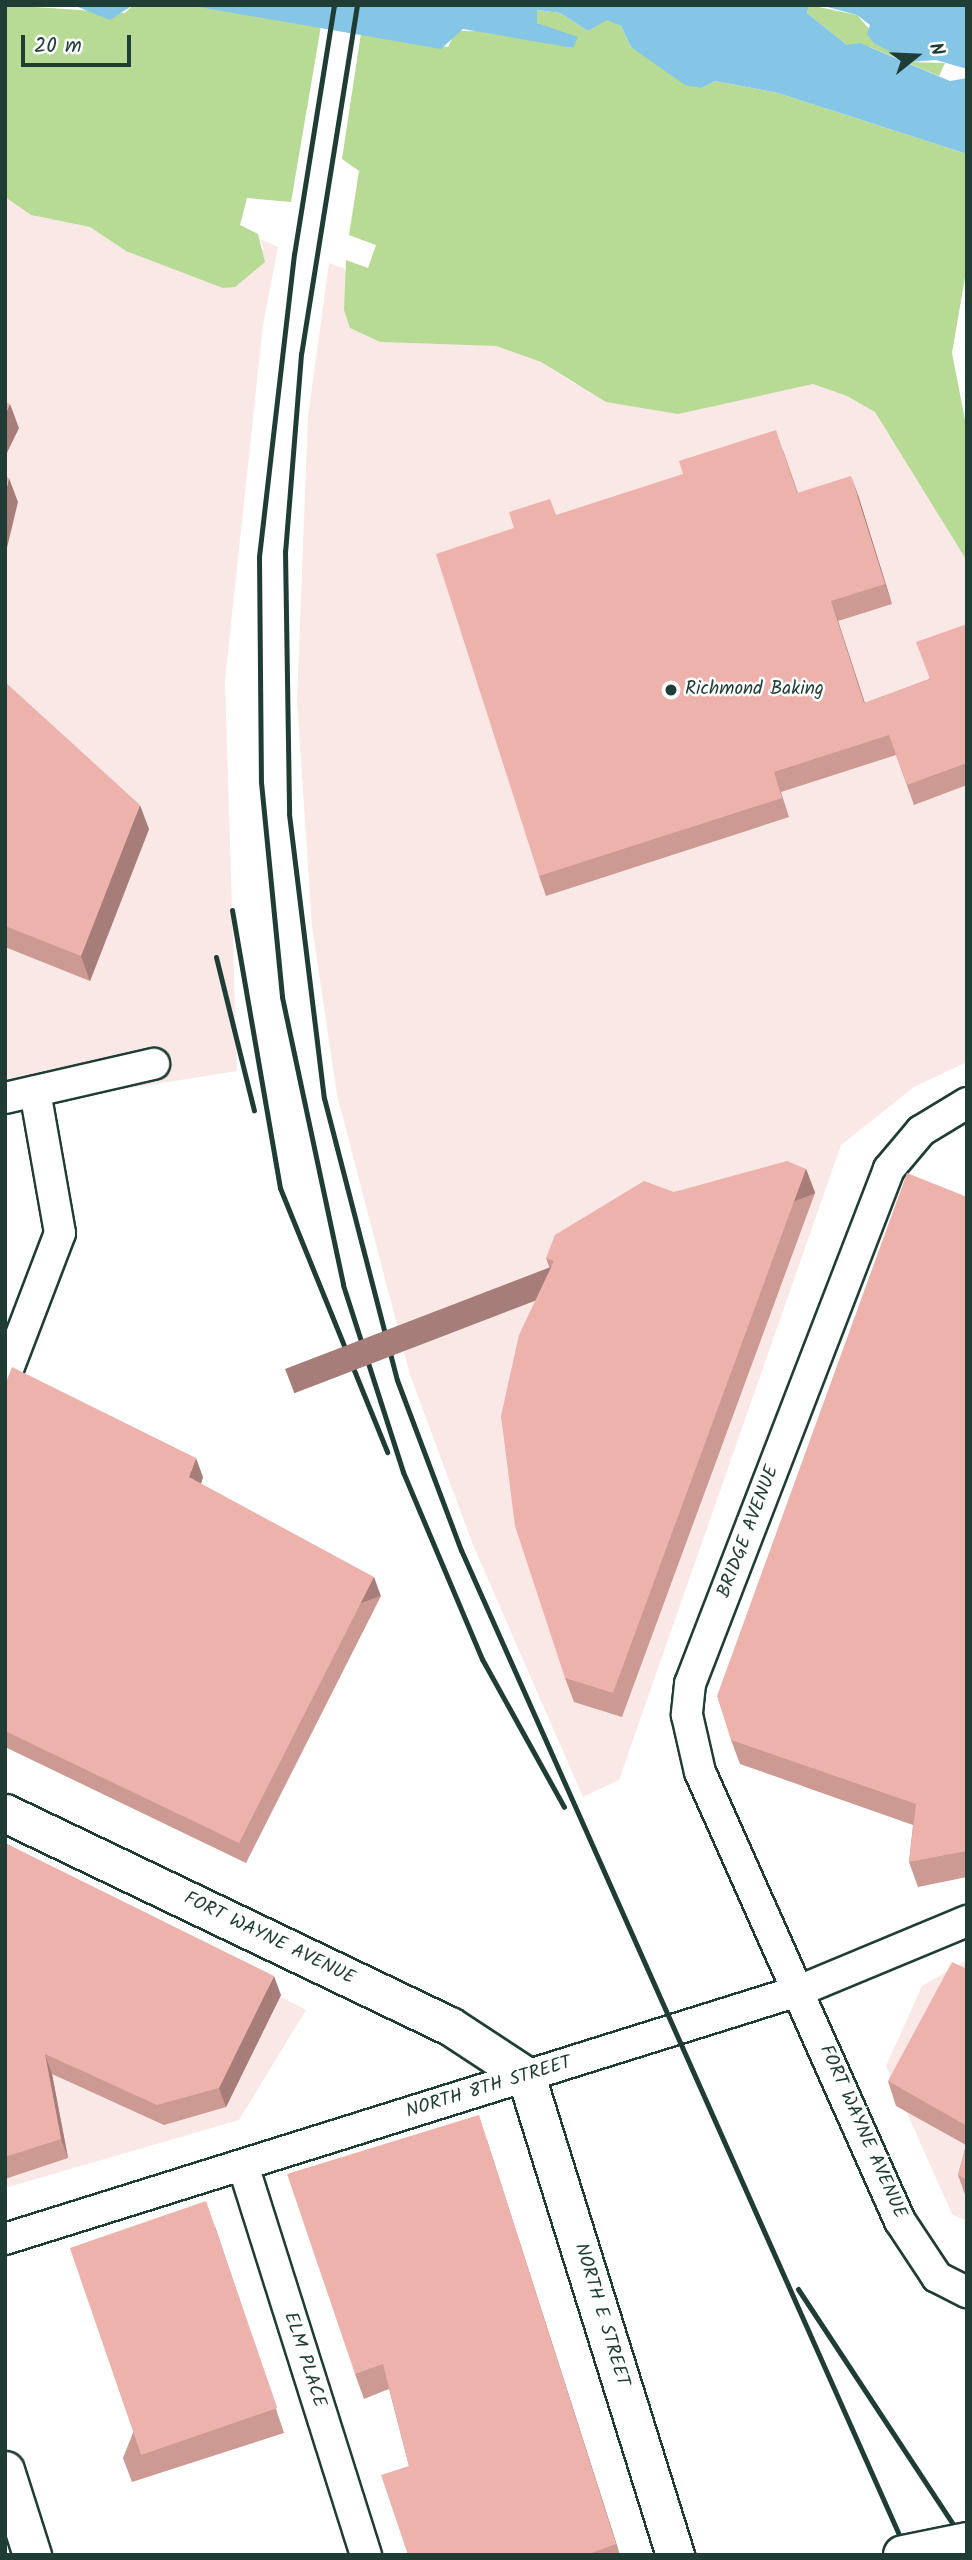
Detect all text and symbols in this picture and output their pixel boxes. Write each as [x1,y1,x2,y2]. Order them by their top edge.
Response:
scale bar [24,21,135,65]
north arrow [881,21,951,91]
text: 20 m [34,30,82,63]
text: N [920,39,952,60]
place label: Richmond Baking [685,679,824,701]
marker: Richmond Baking [663,682,679,698]
street label: BRIDGE AVENUE [713,1463,785,1601]
street label: FORT WAYNE AVENUE [180,1888,358,1990]
street label: FORT WAYNE AVENUE [813,2042,911,2222]
street label: NORTH 8TH STREET [404,2052,574,2124]
street label: NORTH E STREET [568,2241,634,2389]
street label: ELM PLACE [278,2309,330,2411]

